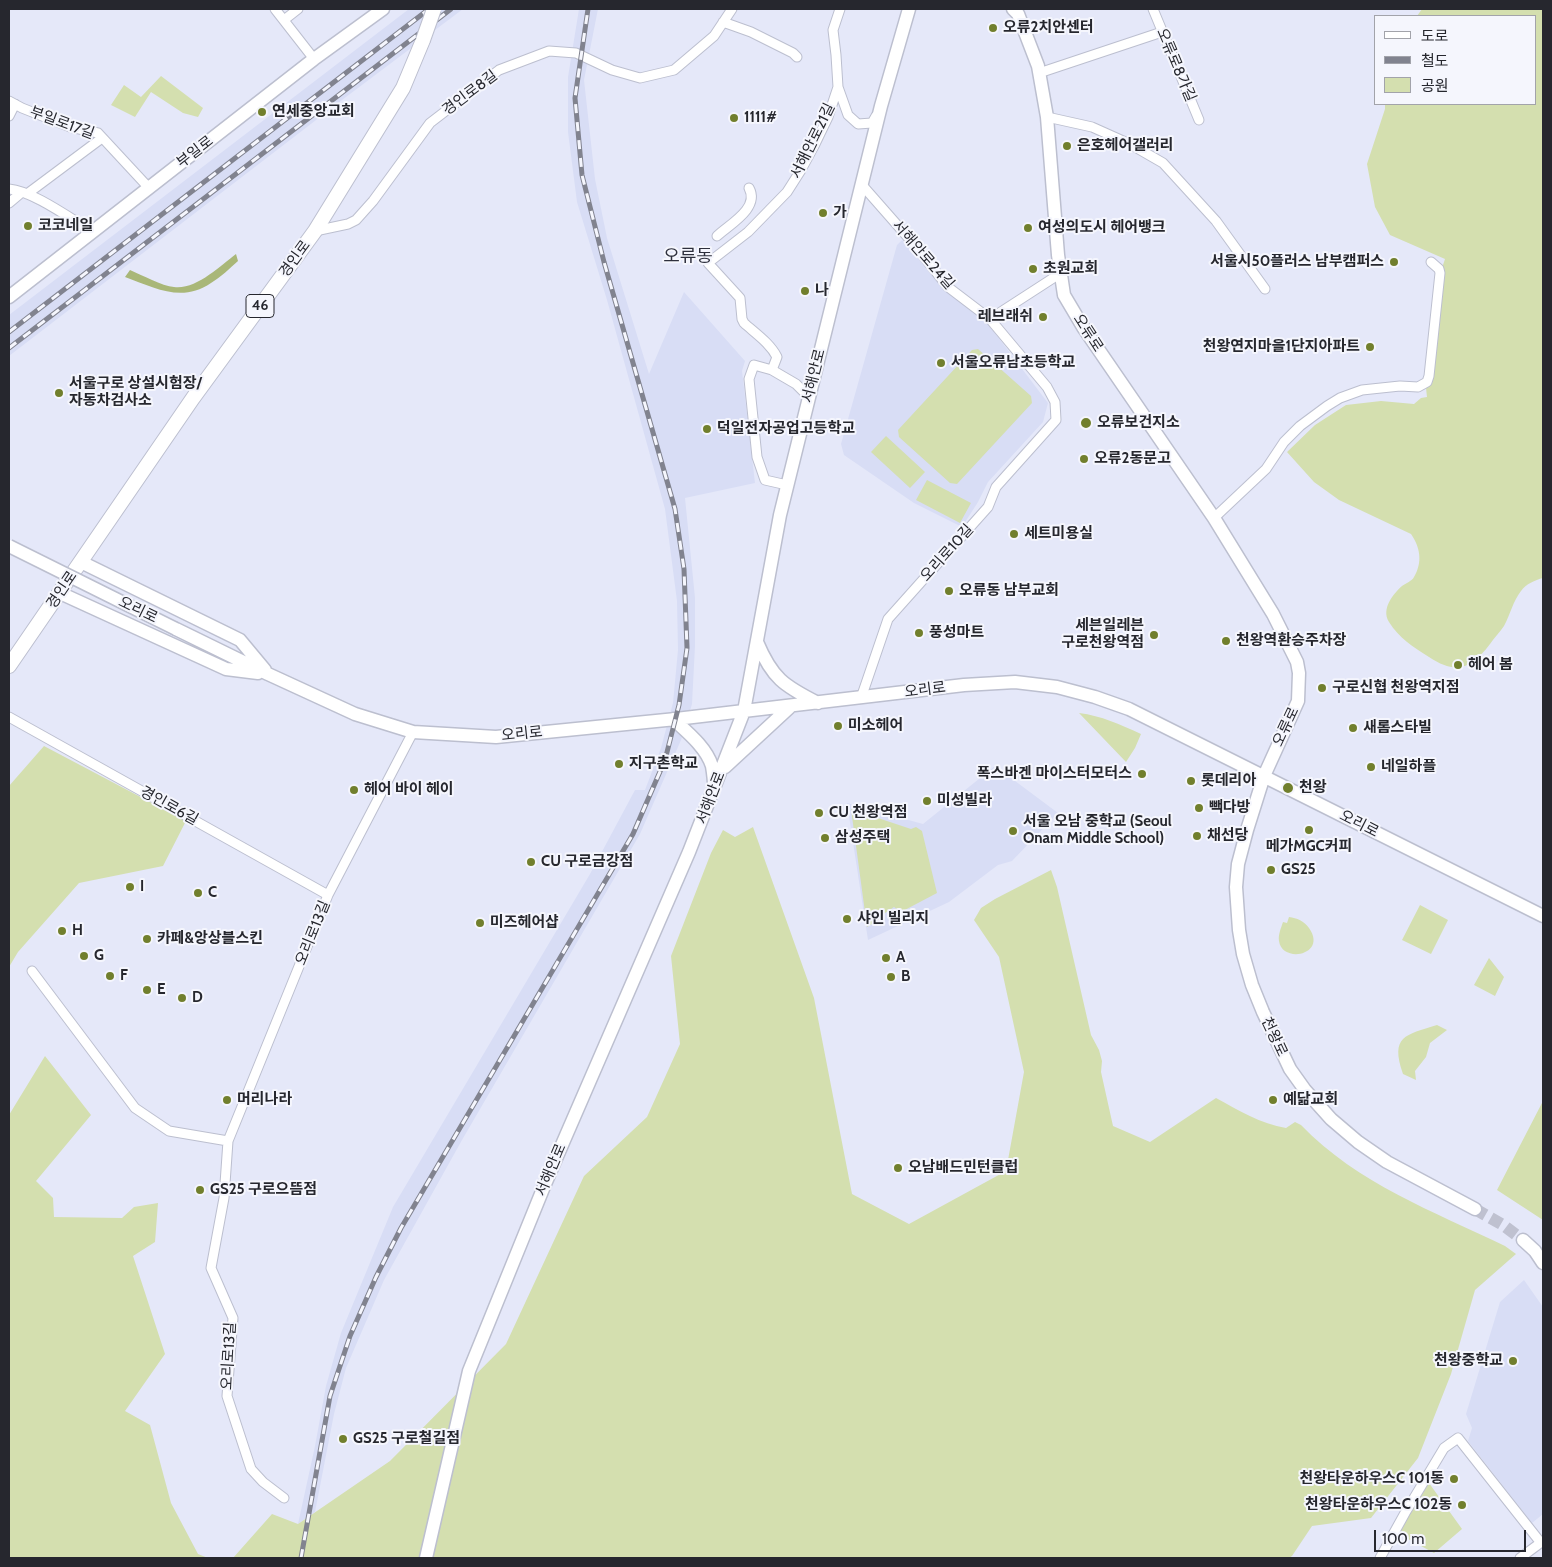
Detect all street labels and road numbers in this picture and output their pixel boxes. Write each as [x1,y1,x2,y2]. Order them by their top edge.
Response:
street label: 오류로8가길 [1152,26,1200,104]
street label: 경인로8길 [439,66,501,120]
street label: 서해안로21길 [787,100,839,182]
street label: 부일로17길 [27,103,97,143]
street label: 부일로 [173,132,217,172]
street label: 서해안로24길 [888,217,958,293]
street label: 경인로 [276,237,314,281]
road number: 46 [246,294,274,318]
street label: 오류로 [1069,311,1107,355]
street label: 서해안로 [799,347,829,405]
street label: 오리로10길 [917,521,977,585]
street label: 경인로 [43,568,81,612]
street label: 오리로 [115,593,161,627]
street label: 오리로 [903,679,947,701]
street label: 오류로 [1269,704,1303,750]
street label: 오리로 [500,723,544,745]
street label: 서해안로 [693,769,729,827]
street label: 경인로6길 [137,783,201,829]
street label: 오리로 [1336,807,1382,841]
street label: 오리로13길 [292,898,334,968]
street label: 천왕로 [1257,1014,1291,1060]
street label: 서해안로 [532,1141,570,1199]
street label: 오리로13길 [218,1321,240,1391]

